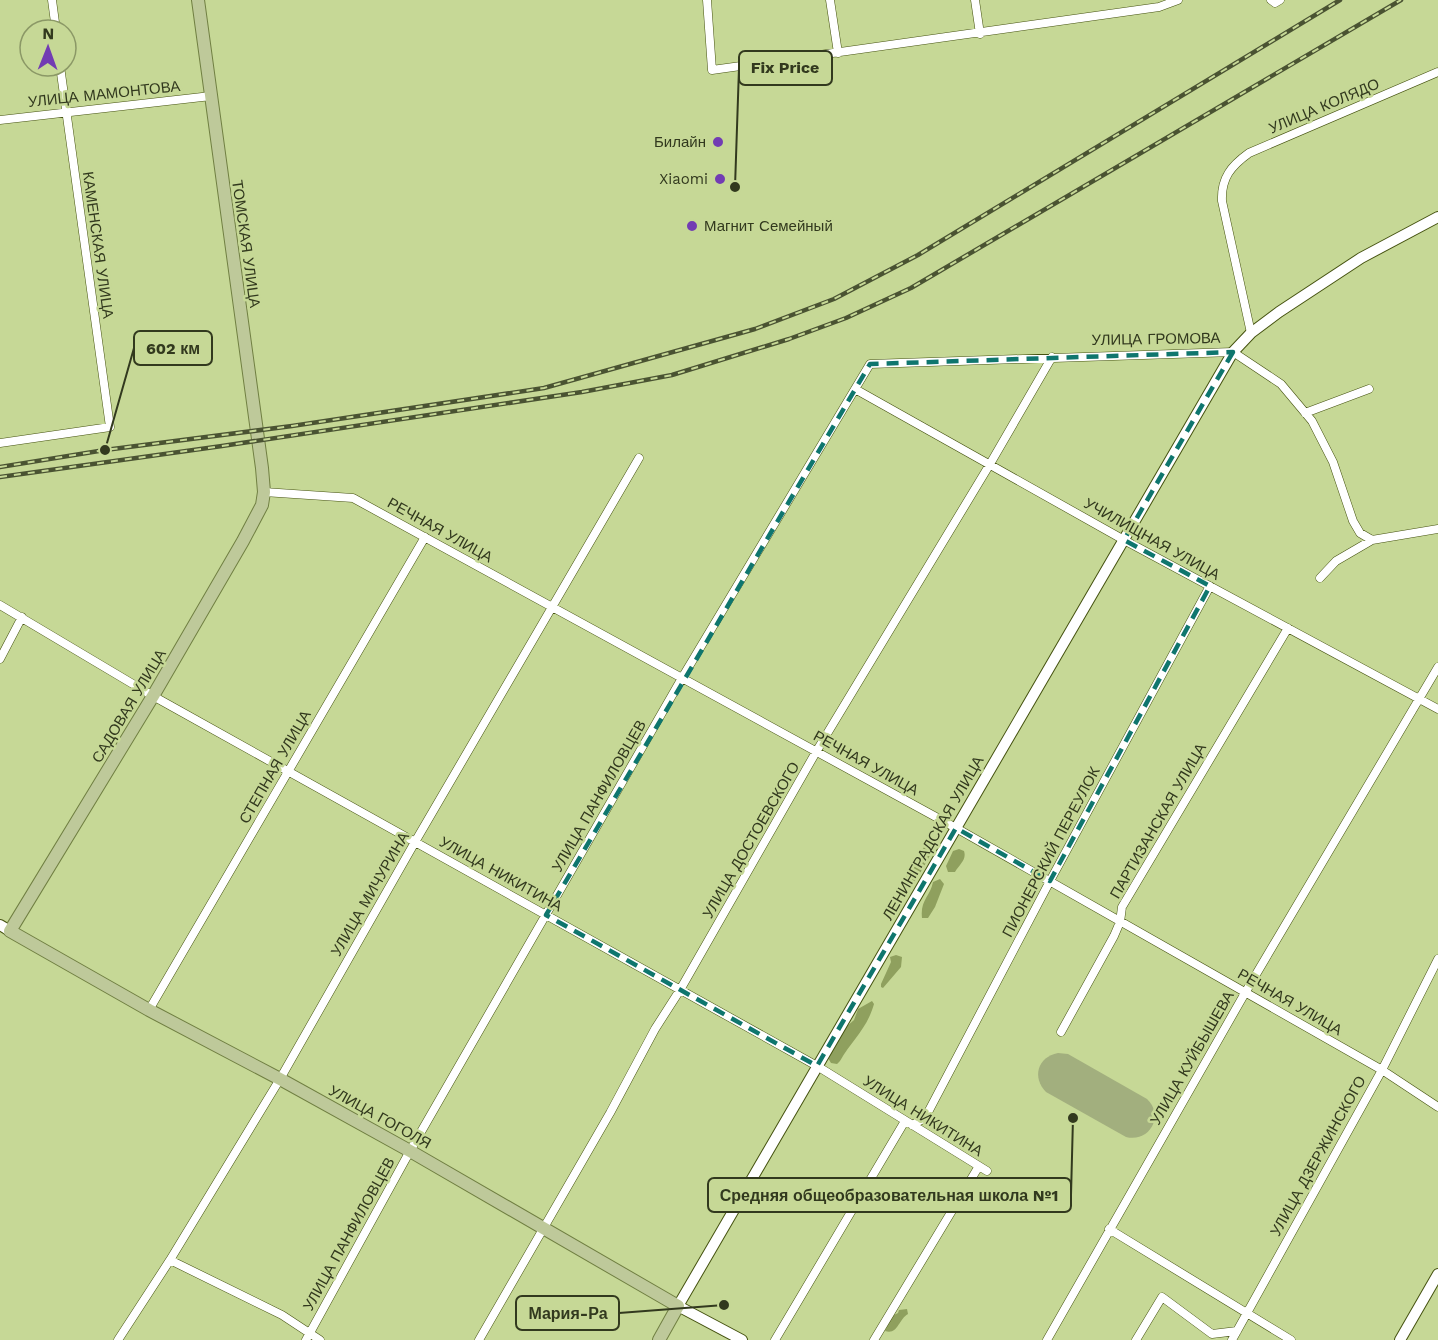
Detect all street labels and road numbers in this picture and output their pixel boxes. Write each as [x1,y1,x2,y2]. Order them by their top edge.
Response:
street label: УЛИЦА КОЛЯДО [1266,75,1382,137]
street label: УЛИЦА МАМОНТОВА [27,77,181,111]
street label: КАМЕНСКАЯ УЛИЦА [79,170,117,320]
street label: ТОМСКАЯ УЛИЦА [228,179,264,309]
street label: УЛИЦА ГРОМОВА [1091,329,1221,349]
street label: РЕЧНАЯ УЛИЦА [384,494,496,566]
street label: УЧИЛИЩНАЯ УЛИЦА [1081,494,1223,584]
street label: САДОВАЯ УЛИЦА [88,646,170,766]
street label: СТЕПНАЯ УЛИЦА [235,707,315,827]
street label: УЛИЦА ПАНФИЛОВЦЕВ [548,717,650,875]
street label: РЕЧНАЯ УЛИЦА [810,727,922,799]
street label: ПАРТИЗАНСКАЯ УЛИЦА [1106,740,1210,902]
street label: ЛЕНИНГРАДСКАЯ УЛИЦА [879,753,987,923]
street label: УЛИЦА ДОСТОЕВСКОГО [699,759,803,921]
street label: ПИОНЕРСКИЙ ПЕРЕУЛОК [998,764,1104,940]
street label: УЛИЦА МИЧУРИНА [327,829,413,959]
street label: УЛИЦА НИКИТИНА [436,833,566,915]
street label: РЕЧНАЯ УЛИЦА [1235,965,1345,1039]
street label: УЛИЦА КУЙБЫШЕВА [1146,988,1238,1128]
street label: УЛИЦА НИКИТИНА [860,1072,986,1160]
street label: УЛИЦА ДЗЕРЖИНСКОГО [1266,1073,1370,1239]
street label: УЛИЦА ГОГОЛЯ [326,1081,434,1153]
street label: УЛИЦА ПАНФИЛОВЦЕВ [299,1154,399,1314]

